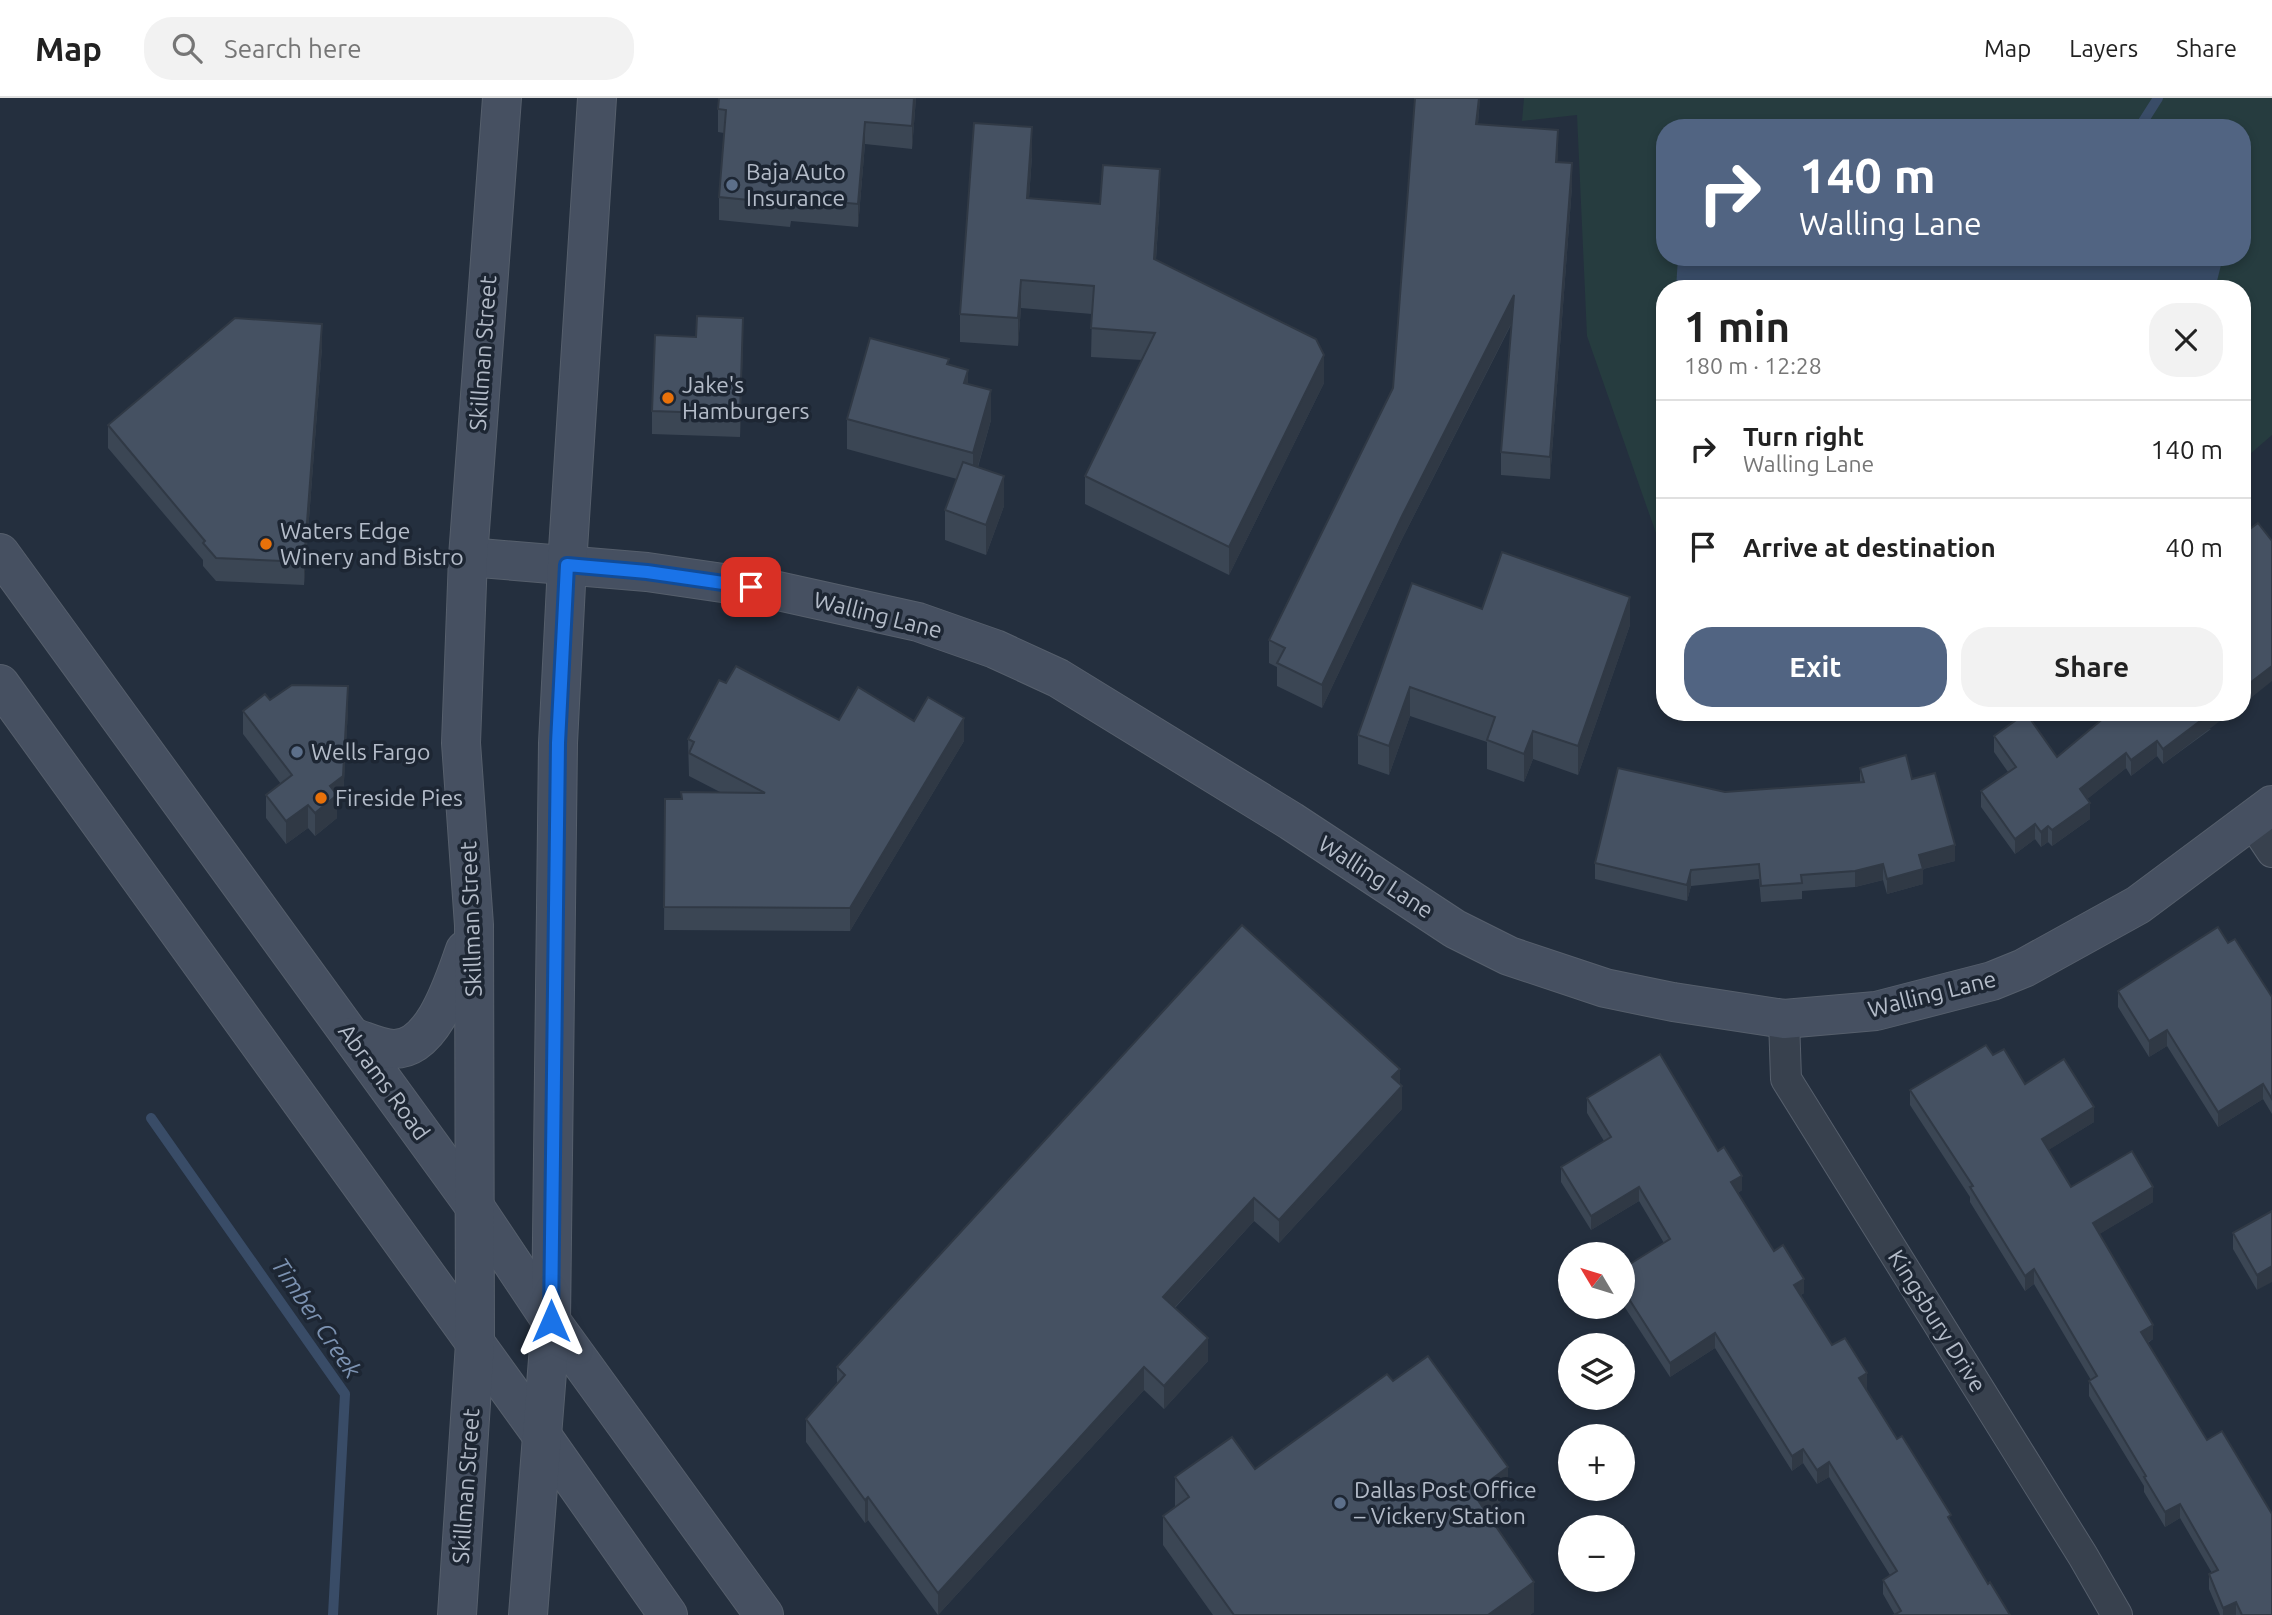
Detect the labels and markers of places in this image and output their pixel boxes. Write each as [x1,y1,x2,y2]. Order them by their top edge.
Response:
place label: Baja Auto Insurance [746,159,846,210]
marker: Baja Auto Insurance [724,177,740,193]
place label: Jake's Hamburgers [682,372,810,423]
marker: Jake's Hamburgers [660,390,676,406]
place label: Waters Edge Winery and Bistro [280,518,464,569]
marker: Waters Edge Winery and Bistro [258,536,274,552]
pin [721,557,781,617]
place label: Wells Fargo [311,739,430,764]
marker: Wells Fargo [289,744,305,760]
place label: Fireside Pies [335,785,463,810]
marker: Fireside Pies [313,790,329,806]
place label: Dallas Post Office – Vickery Station [1353,1477,1537,1528]
marker: Dallas Post Office – Vickery Station [1332,1495,1348,1511]

